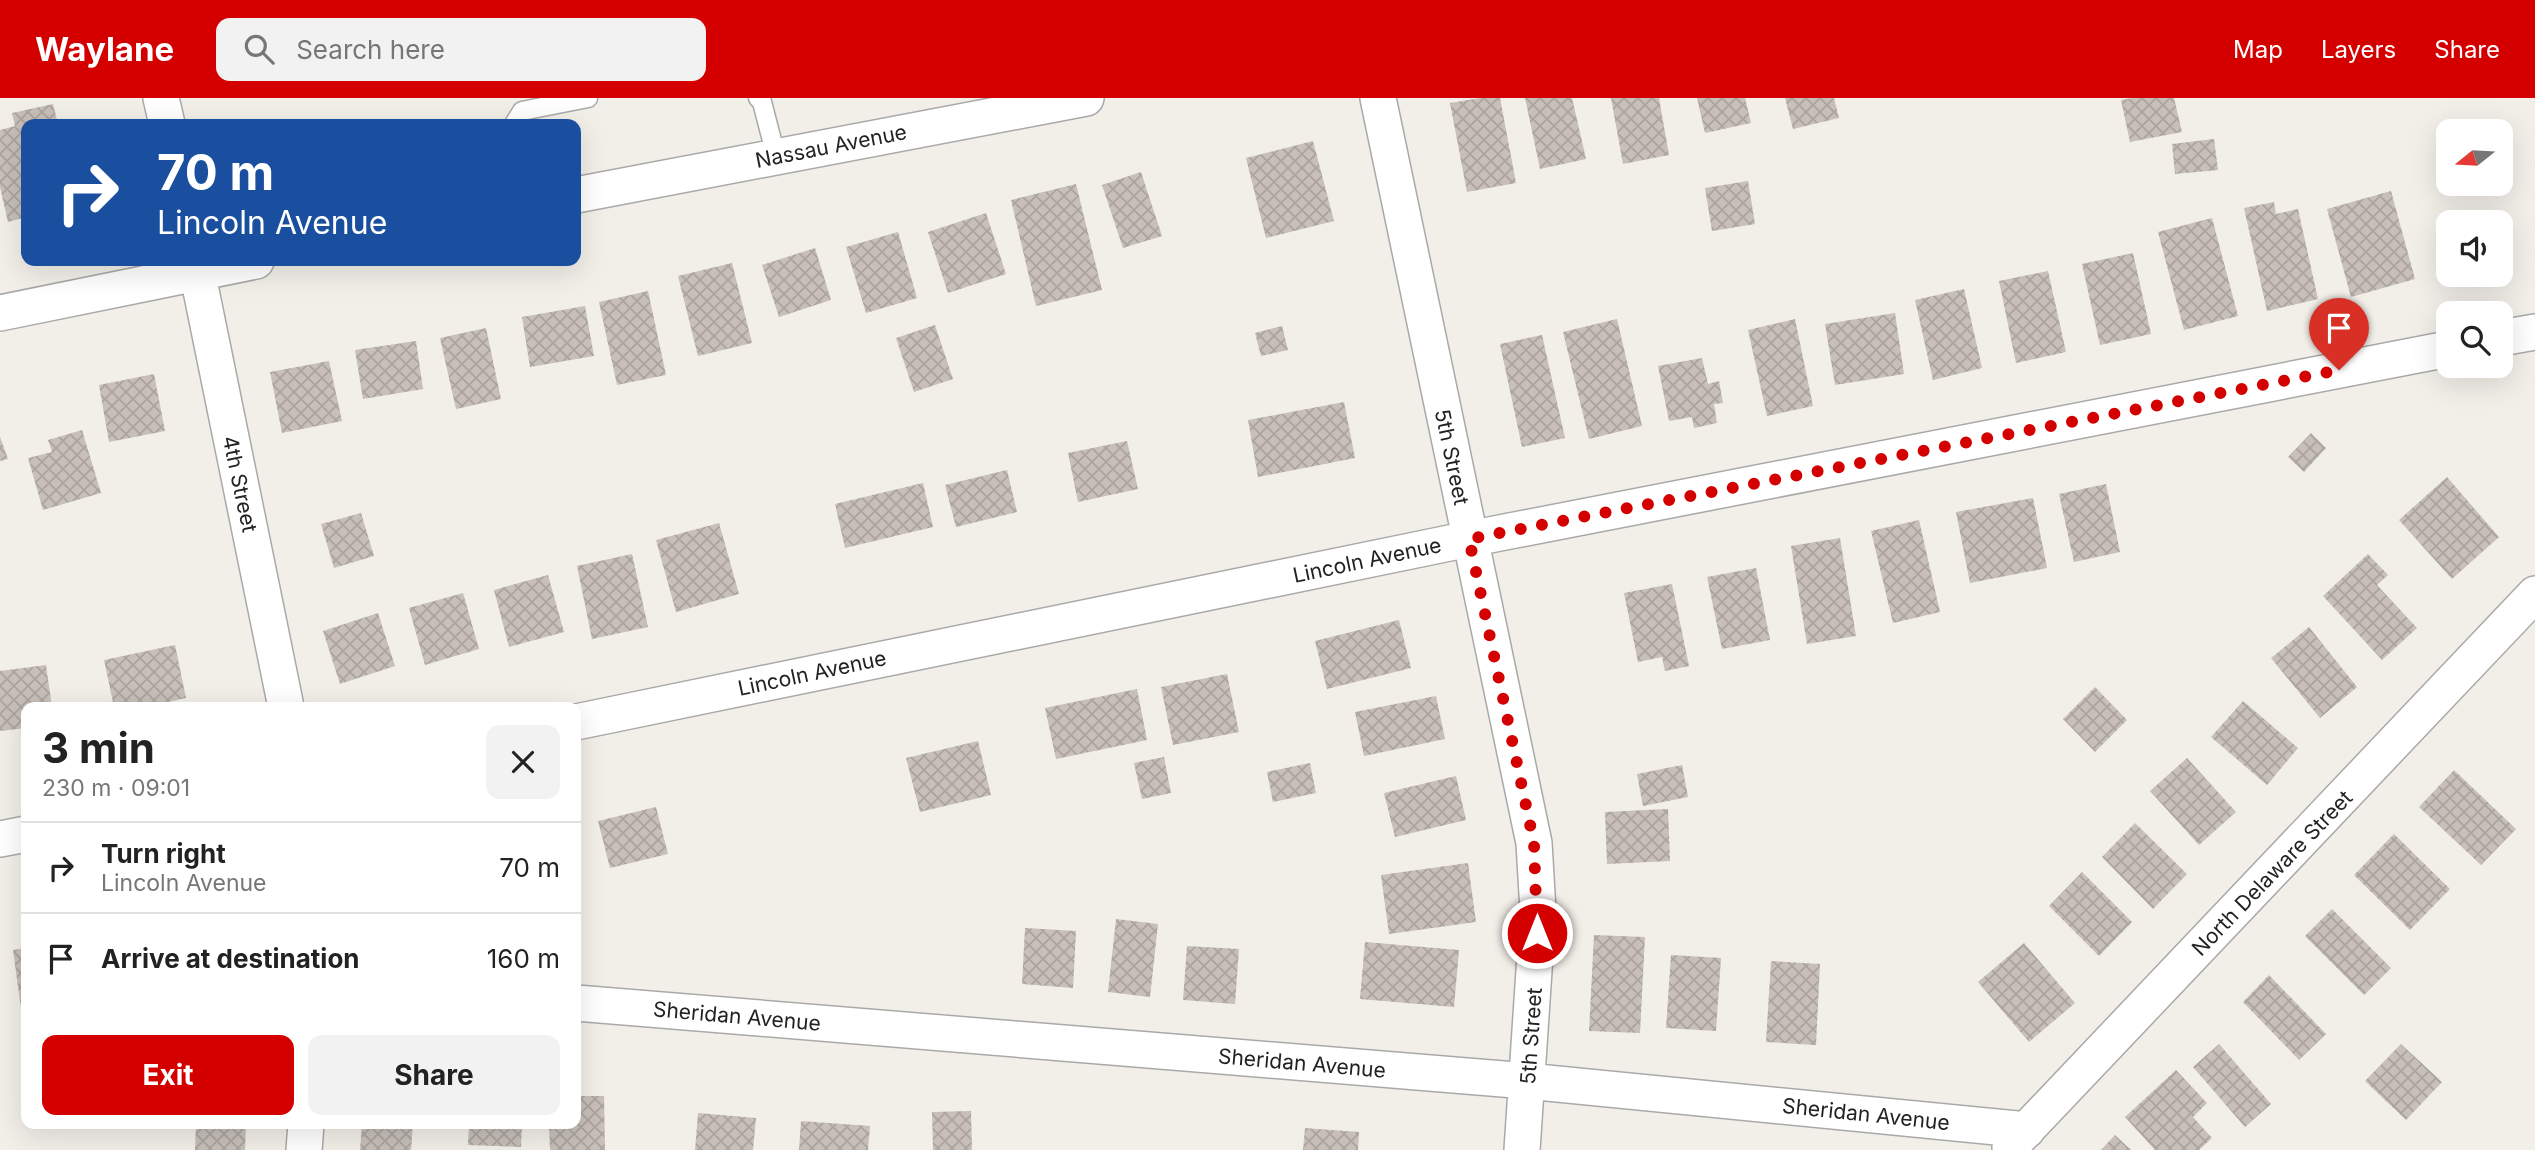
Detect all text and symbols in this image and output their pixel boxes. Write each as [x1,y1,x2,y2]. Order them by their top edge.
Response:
search box [216,18,706,81]
text: Waylane [35,29,174,69]
icon: search [240,30,278,68]
text: Search here [296,34,445,65]
text: Map [2233,35,2283,64]
text: Layers [2321,35,2396,64]
text: Share [2434,35,2500,64]
street label: Nassau Avenue [753,119,909,173]
north arrow [2436,119,2513,196]
map controls [2436,119,2513,378]
text: 70 m [157,143,274,202]
icon: right [42,147,133,238]
text: Lincoln Avenue [157,203,387,242]
button: sound [2436,210,2513,287]
pin [2309,298,2369,370]
button: search [2436,301,2513,378]
icon: arrive [2320,309,2358,347]
street label: 5th Street [1430,407,1474,507]
street label: 4th Street [218,433,262,535]
street label: Lincoln Avenue [1290,532,1444,588]
street label: Lincoln Avenue [735,645,889,701]
text: 3 min [42,722,155,773]
button: close [486,725,560,799]
text: 230 m · 09:01 [42,774,190,802]
street label: North Delaware Street [2187,785,2358,961]
text: Turn right [101,838,226,869]
icon: right [42,849,80,887]
text: 70 m [499,852,560,883]
text: Lincoln Avenue [101,869,267,897]
position arrow [1500,896,1574,970]
icon: arrive [42,940,80,978]
text: Arrive at destination [101,943,360,974]
text: 160 m [487,943,560,974]
street label: 5th Street [1515,987,1547,1085]
street label: Sheridan Avenue [652,996,822,1036]
button: Exit [42,1035,294,1115]
button: Share [308,1035,560,1115]
street label: Sheridan Avenue [1217,1043,1387,1083]
street label: Sheridan Avenue [1781,1093,1951,1135]

